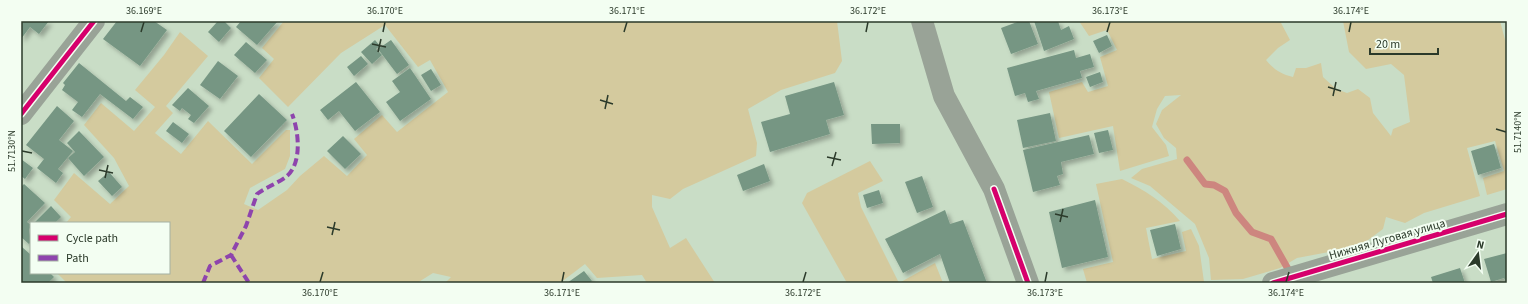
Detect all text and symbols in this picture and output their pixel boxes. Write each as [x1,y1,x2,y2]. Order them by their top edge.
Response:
text: 36.169°E [126,4,162,18]
text: 36.170°E [367,4,403,18]
text: 36.171°E [609,4,645,18]
text: 36.172°E [850,4,886,18]
text: 36.173°E [1092,4,1128,18]
text: 36.174°E [1333,4,1369,18]
scale bar [1370,30,1438,56]
text: 20 m [1376,36,1400,53]
text: 51.7140°N [1511,111,1525,153]
text: 51.7130°N [5,130,19,172]
street label: Нижняя Луговая улица [1327,215,1447,264]
legend [30,222,170,274]
text: Cycle path [66,230,118,247]
north arrow [1458,234,1498,274]
text: N [1475,237,1486,253]
text: Path [66,250,89,267]
text: 36.170°E [302,286,338,300]
text: 36.171°E [544,286,580,300]
text: 36.172°E [785,286,821,300]
text: 36.173°E [1027,286,1063,300]
text: 36.174°E [1268,286,1304,300]

